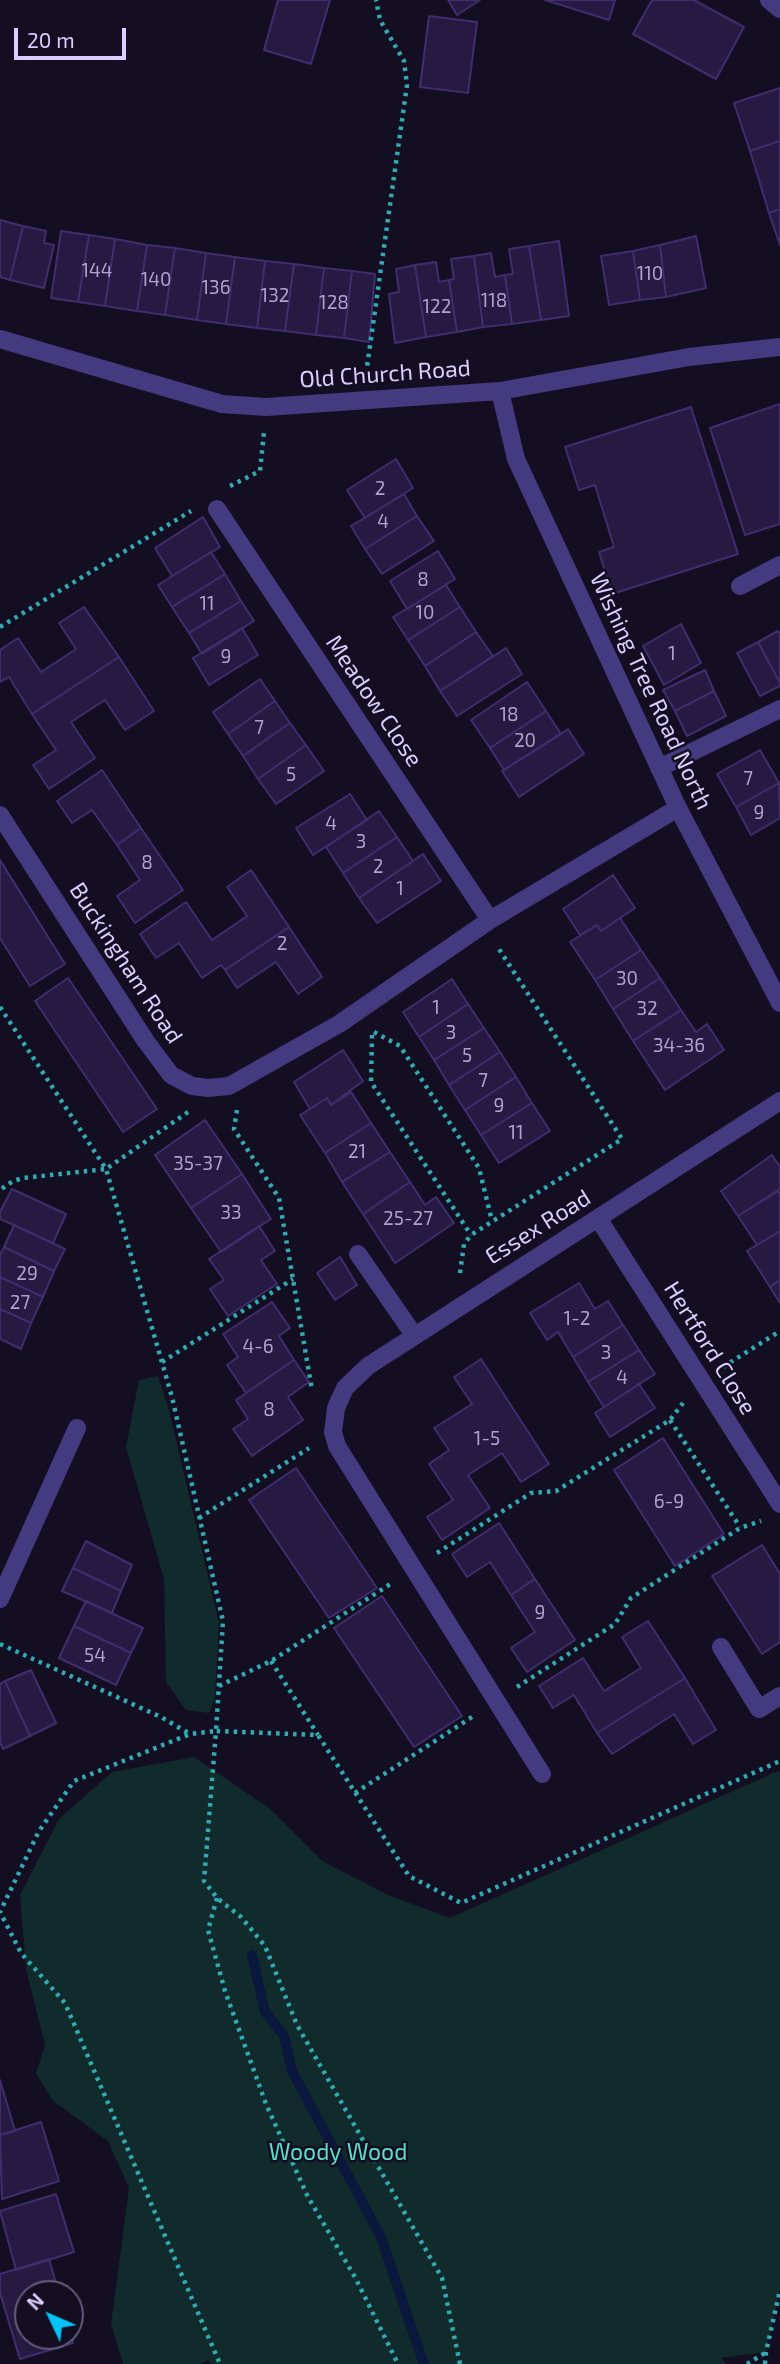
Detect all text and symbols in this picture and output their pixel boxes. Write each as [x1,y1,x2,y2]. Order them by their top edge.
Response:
scale bar [18,14,130,58]
text: 20 m [27,27,75,52]
house number: 144 [82,260,112,282]
house number: 110 [637,263,663,285]
house number: 140 [141,269,171,291]
house number: 136 [202,277,230,299]
house number: 132 [261,285,289,307]
house number: 118 [481,290,507,312]
house number: 128 [319,292,349,314]
house number: 122 [423,296,451,318]
street label: Old Church Road [298,354,472,394]
house number: 2 [375,478,385,500]
house number: 4 [377,511,389,533]
street label: Wishing Tree Road North [584,568,718,814]
house number: 8 [417,569,429,591]
house number: 11 [199,593,215,615]
house number: 10 [415,602,435,624]
street label: Meadow Close [320,630,428,772]
house number: 1 [668,643,676,665]
house number: 9 [221,646,231,668]
house number: 18 [499,704,519,726]
house number: 7 [254,717,264,739]
house number: 20 [514,730,536,752]
house number: 5 [286,764,296,786]
house number: 7 [743,768,753,790]
house number: 9 [754,802,764,824]
house number: 4 [325,813,337,835]
house number: 3 [356,831,366,853]
house number: 8 [141,852,153,874]
house number: 2 [373,856,383,878]
street label: Buckingham Road [64,877,188,1049]
house number: 1 [396,878,404,900]
house number: 2 [277,933,287,955]
house number: 30 [616,968,638,990]
house number: 1 [432,997,440,1019]
house number: 32 [636,998,658,1020]
house number: 3 [446,1022,456,1044]
house number: 34-36 [653,1035,705,1057]
house number: 5 [462,1045,472,1067]
house number: 7 [478,1070,488,1092]
house number: 9 [494,1095,504,1117]
house number: 11 [508,1122,524,1144]
house number: 21 [348,1141,366,1163]
house number: 35-37 [173,1153,223,1175]
street label: Essex Road [480,1184,596,1270]
house number: 33 [220,1202,242,1224]
house number: 25-27 [383,1208,433,1230]
house number: 29 [16,1263,38,1285]
street label: Hertford Close [658,1276,762,1420]
house number: 27 [10,1292,30,1314]
house number: 1-2 [564,1308,590,1330]
house number: 4-6 [242,1336,274,1358]
house number: 3 [601,1342,611,1364]
house number: 4 [616,1367,628,1389]
house number: 8 [263,1399,275,1421]
house number: 1-5 [474,1428,500,1450]
house number: 6-9 [654,1491,684,1513]
house number: 9 [535,1602,545,1624]
house number: 54 [84,1645,106,1667]
park label: Woody Wood [269,2138,407,2166]
north arrow [14,2280,84,2350]
text: N [22,2289,48,2314]

